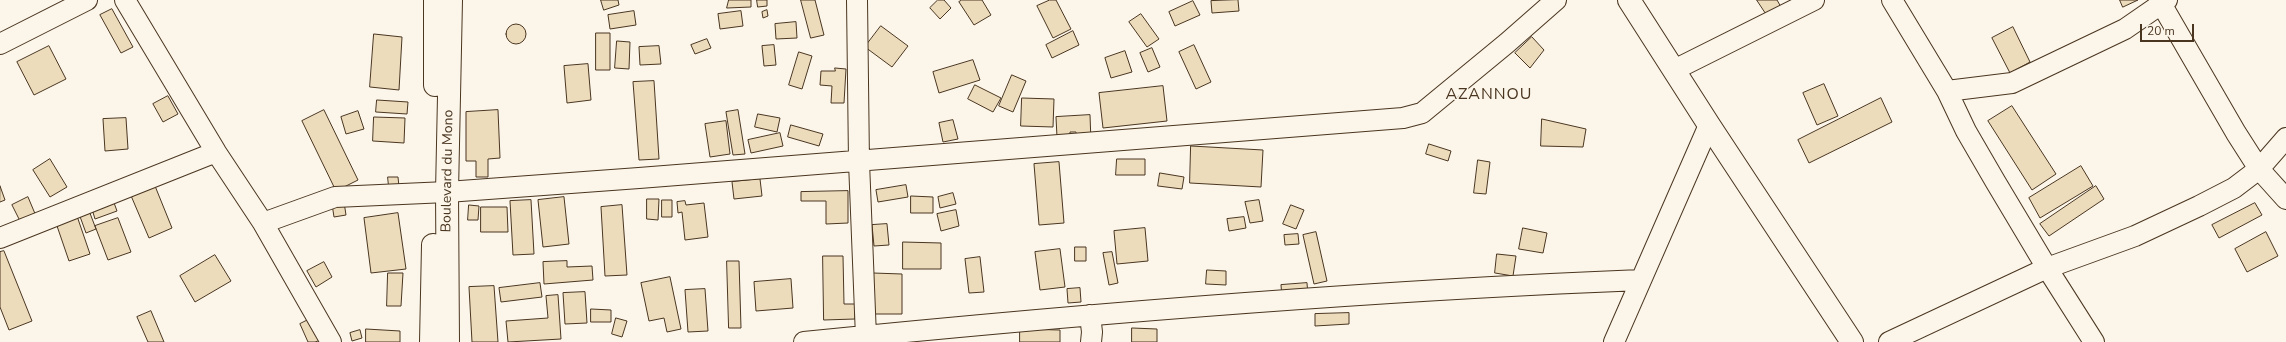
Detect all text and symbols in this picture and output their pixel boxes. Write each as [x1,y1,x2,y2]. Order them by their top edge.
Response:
scale bar [2142,16,2196,42]
text: 20 m [2147,23,2175,39]
district label: AZANNOU [1445,85,1533,105]
street label: Boulevard du Mono [439,109,457,233]

